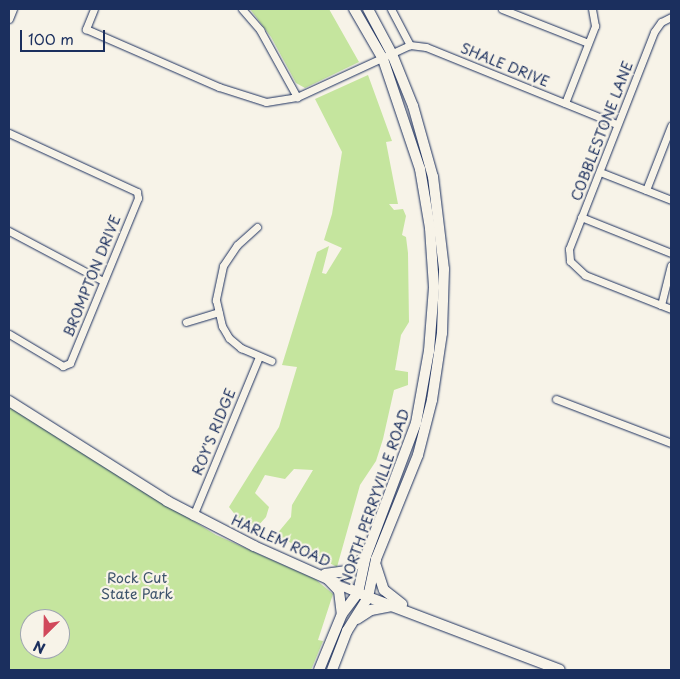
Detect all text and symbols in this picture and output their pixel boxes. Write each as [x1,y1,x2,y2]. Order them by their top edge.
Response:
scale bar [22,20,108,52]
text: 100 m [28,27,74,50]
street label: SHALE DRIVE [458,39,552,91]
street label: COBBLESTONE LANE [568,59,636,203]
street label: BROMPTON DRIVE [60,212,124,340]
street label: ROY'S RIDGE [189,386,239,478]
street label: NORTH PERRYVILLE ROAD [337,406,413,588]
street label: HARLEM ROAD [228,511,334,571]
park label: Rock Cut State Park [101,570,173,602]
north arrow [20,609,70,659]
text: N [30,636,49,659]

